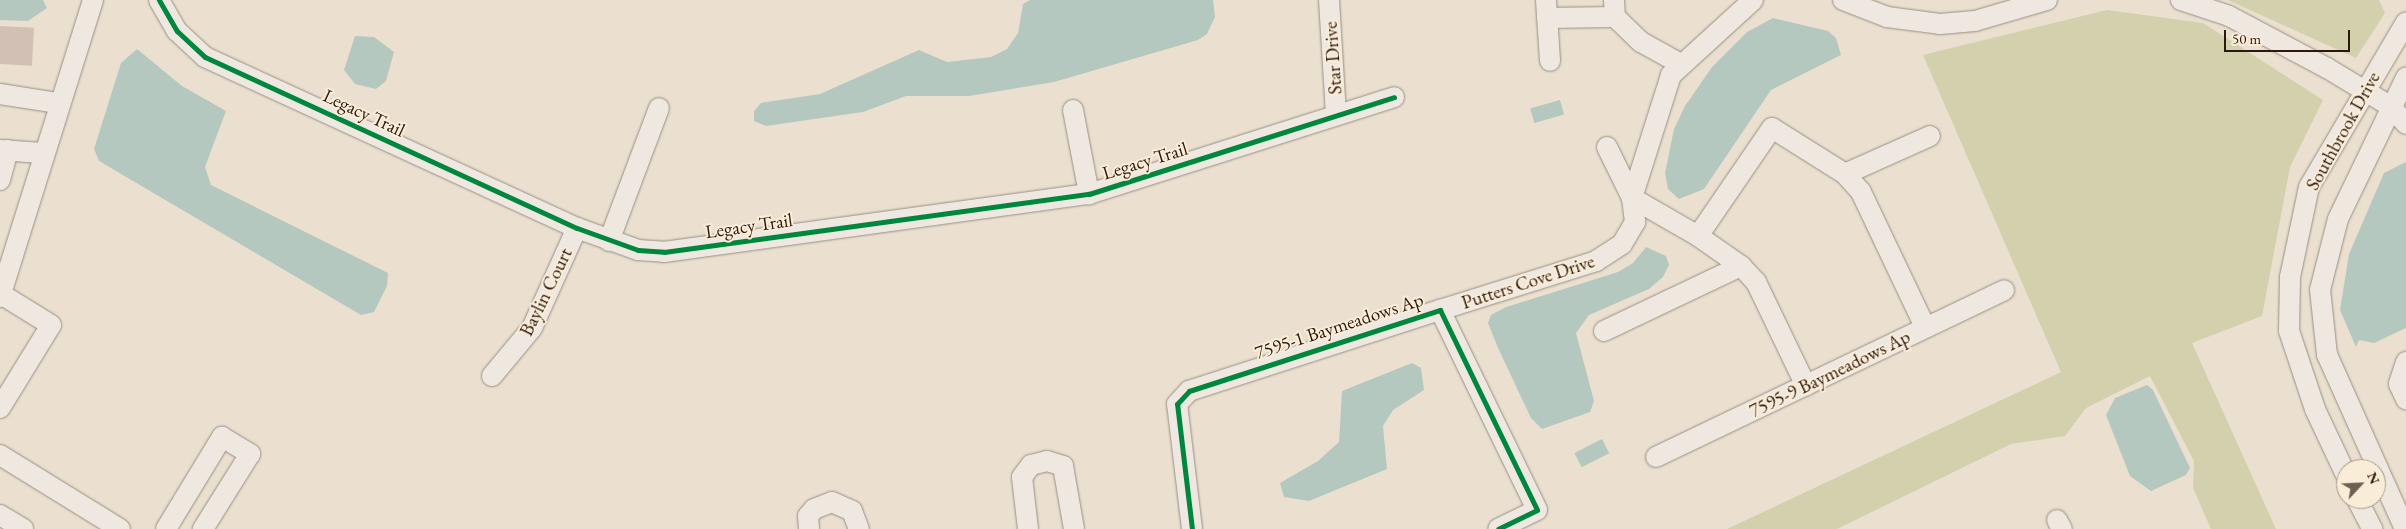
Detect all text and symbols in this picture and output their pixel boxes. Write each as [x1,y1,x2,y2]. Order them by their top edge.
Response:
scale bar [2226,20,2352,52]
street label: Star Drive [1319,21,1347,95]
text: 50 m [2232,29,2261,48]
street label: Southbrook Drive [2301,68,2385,194]
street label: Legacy Trail [319,84,409,142]
street label: Legacy Trail [1100,137,1190,185]
street label: Legacy Trail [704,209,794,243]
street label: Baylin Court [515,244,577,340]
street label: Putters Cove Drive [1459,250,1597,314]
street label: 7595-1 Baymeadows Ap [1252,288,1426,364]
street label: 7595-9 Baymeadows Ap [1746,325,1914,423]
north arrow [2336,459,2386,509]
text: N [2363,469,2384,487]

